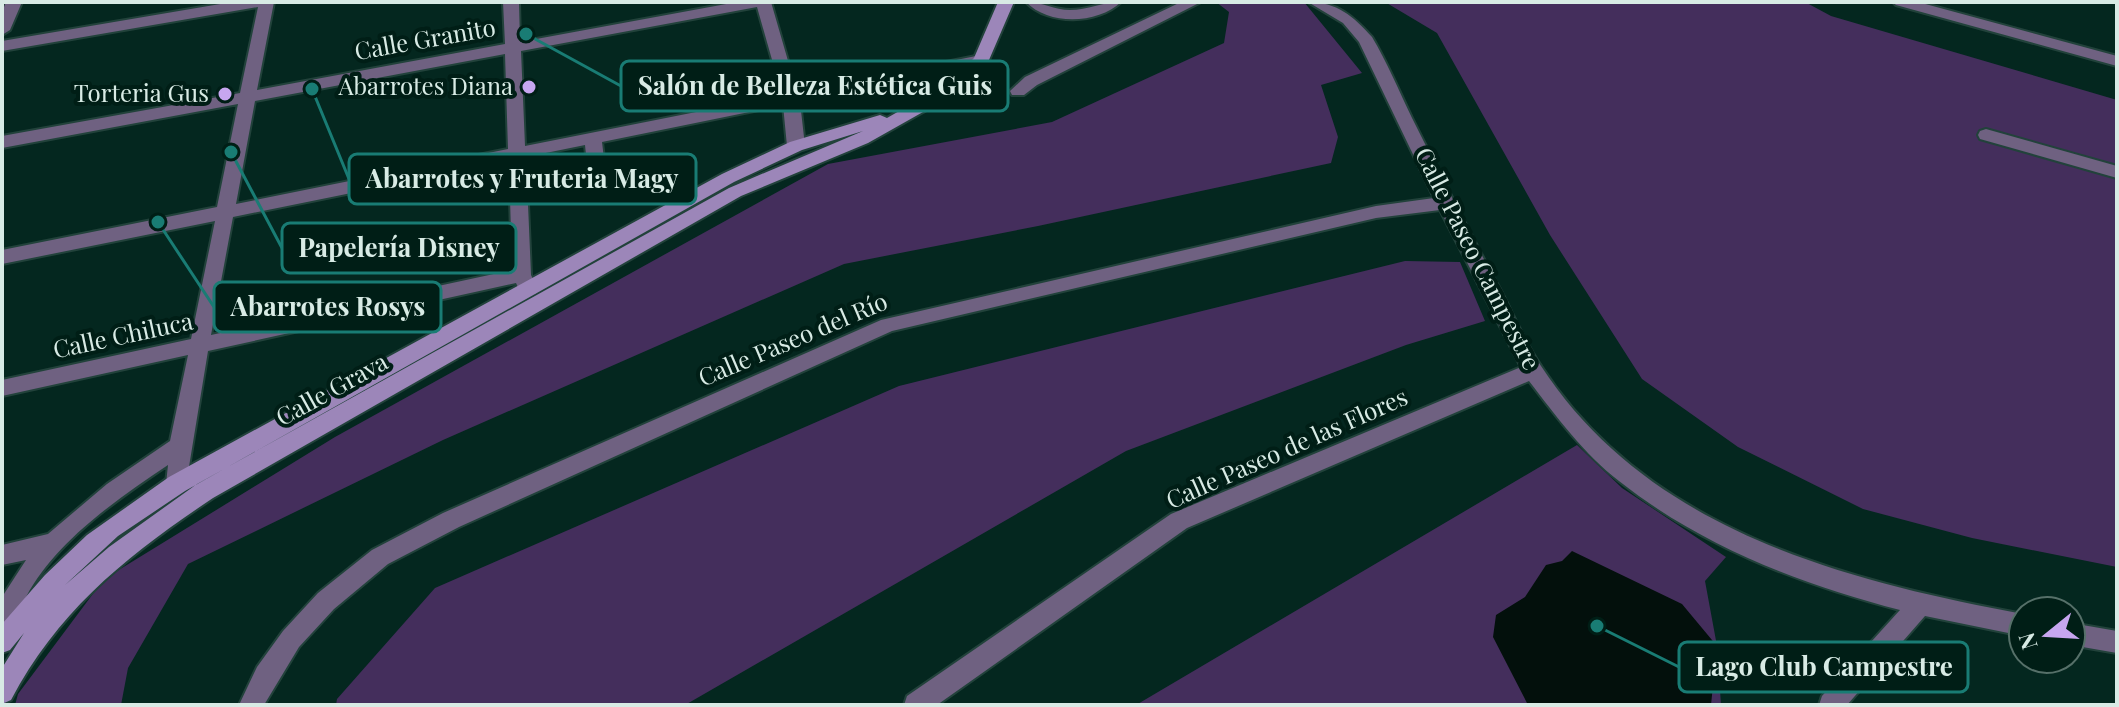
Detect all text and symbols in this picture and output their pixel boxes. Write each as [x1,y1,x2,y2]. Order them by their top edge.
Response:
street label: Calle Granito [352,10,498,66]
callout: Salón de Belleza Estética Guis [621,61,1008,111]
text: Salón de Belleza Estética Guis [638,67,992,102]
place label: Abarrotes Diana [337,69,513,101]
place label: Torteria Gus [74,76,209,108]
marker: Abarrotes Diana [520,78,538,96]
marker: Torteria Gus [216,85,234,103]
street label: Calle Paseo Campestre [1409,142,1549,375]
callout: Abarrotes y Fruteria Magy [349,154,696,204]
text: Abarrotes y Fruteria Magy [365,160,679,195]
callout: Papelería Disney [282,223,516,273]
text: Papelería Disney [298,229,500,264]
callout: Abarrotes Rosys [214,282,441,332]
street label: Calle Paseo del Río [693,284,892,392]
text: Abarrotes Rosys [230,288,425,323]
street label: Calle Chiluca [50,304,195,364]
street label: Calle Grava [269,344,393,432]
street label: Calle Paseo de las Flores [1160,379,1412,515]
north arrow [2007,595,2087,675]
text: N [2010,629,2044,654]
callout: Lago Club Campestre [1679,642,1968,692]
text: Lago Club Campestre [1695,648,1953,683]

